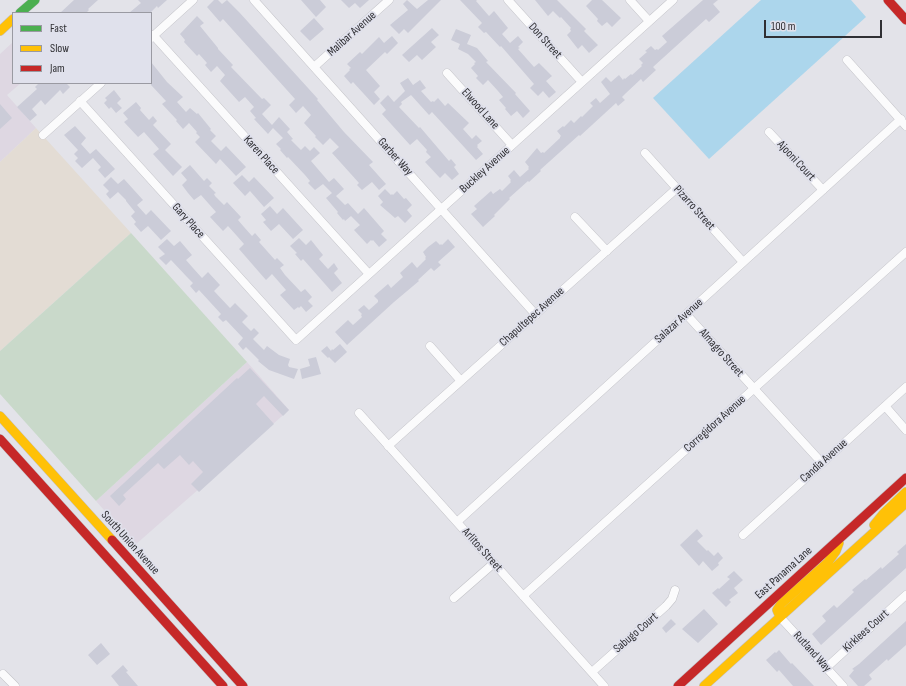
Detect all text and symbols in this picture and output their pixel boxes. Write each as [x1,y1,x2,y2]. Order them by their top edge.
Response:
street label: Malibar Avenue [325,8,379,60]
legend [12,12,152,84]
scale bar [766,12,884,38]
text: 100 m [771,19,796,34]
street label: Don Street [525,20,565,62]
text: Fast [50,21,67,36]
text: Slow [50,41,69,56]
text: Jam [50,61,65,76]
street label: Elwood Lane [458,86,502,132]
street label: Karen Place [240,133,282,177]
street label: Garber Way [374,135,416,179]
street label: Ajooni Court [774,138,818,184]
street label: Buckley Avenue [457,144,513,196]
street label: Pizarro Street [670,183,718,233]
street label: Gary Place [169,201,207,241]
street label: Chapultepec Avenue [497,284,567,350]
street label: Salazar Avenue [652,295,706,347]
street label: Almagro Street [696,326,746,380]
street label: Corregidora Avenue [681,392,749,456]
street label: Candia Avenue [797,436,851,486]
street label: South Union Avenue [98,508,162,578]
street label: Arlitos Street [459,525,505,575]
street label: East Panama Lane [753,544,815,602]
street label: Kirklees Court [840,607,892,655]
street label: Sabugo Court [611,610,661,656]
street label: Rutland Way [790,629,834,675]

